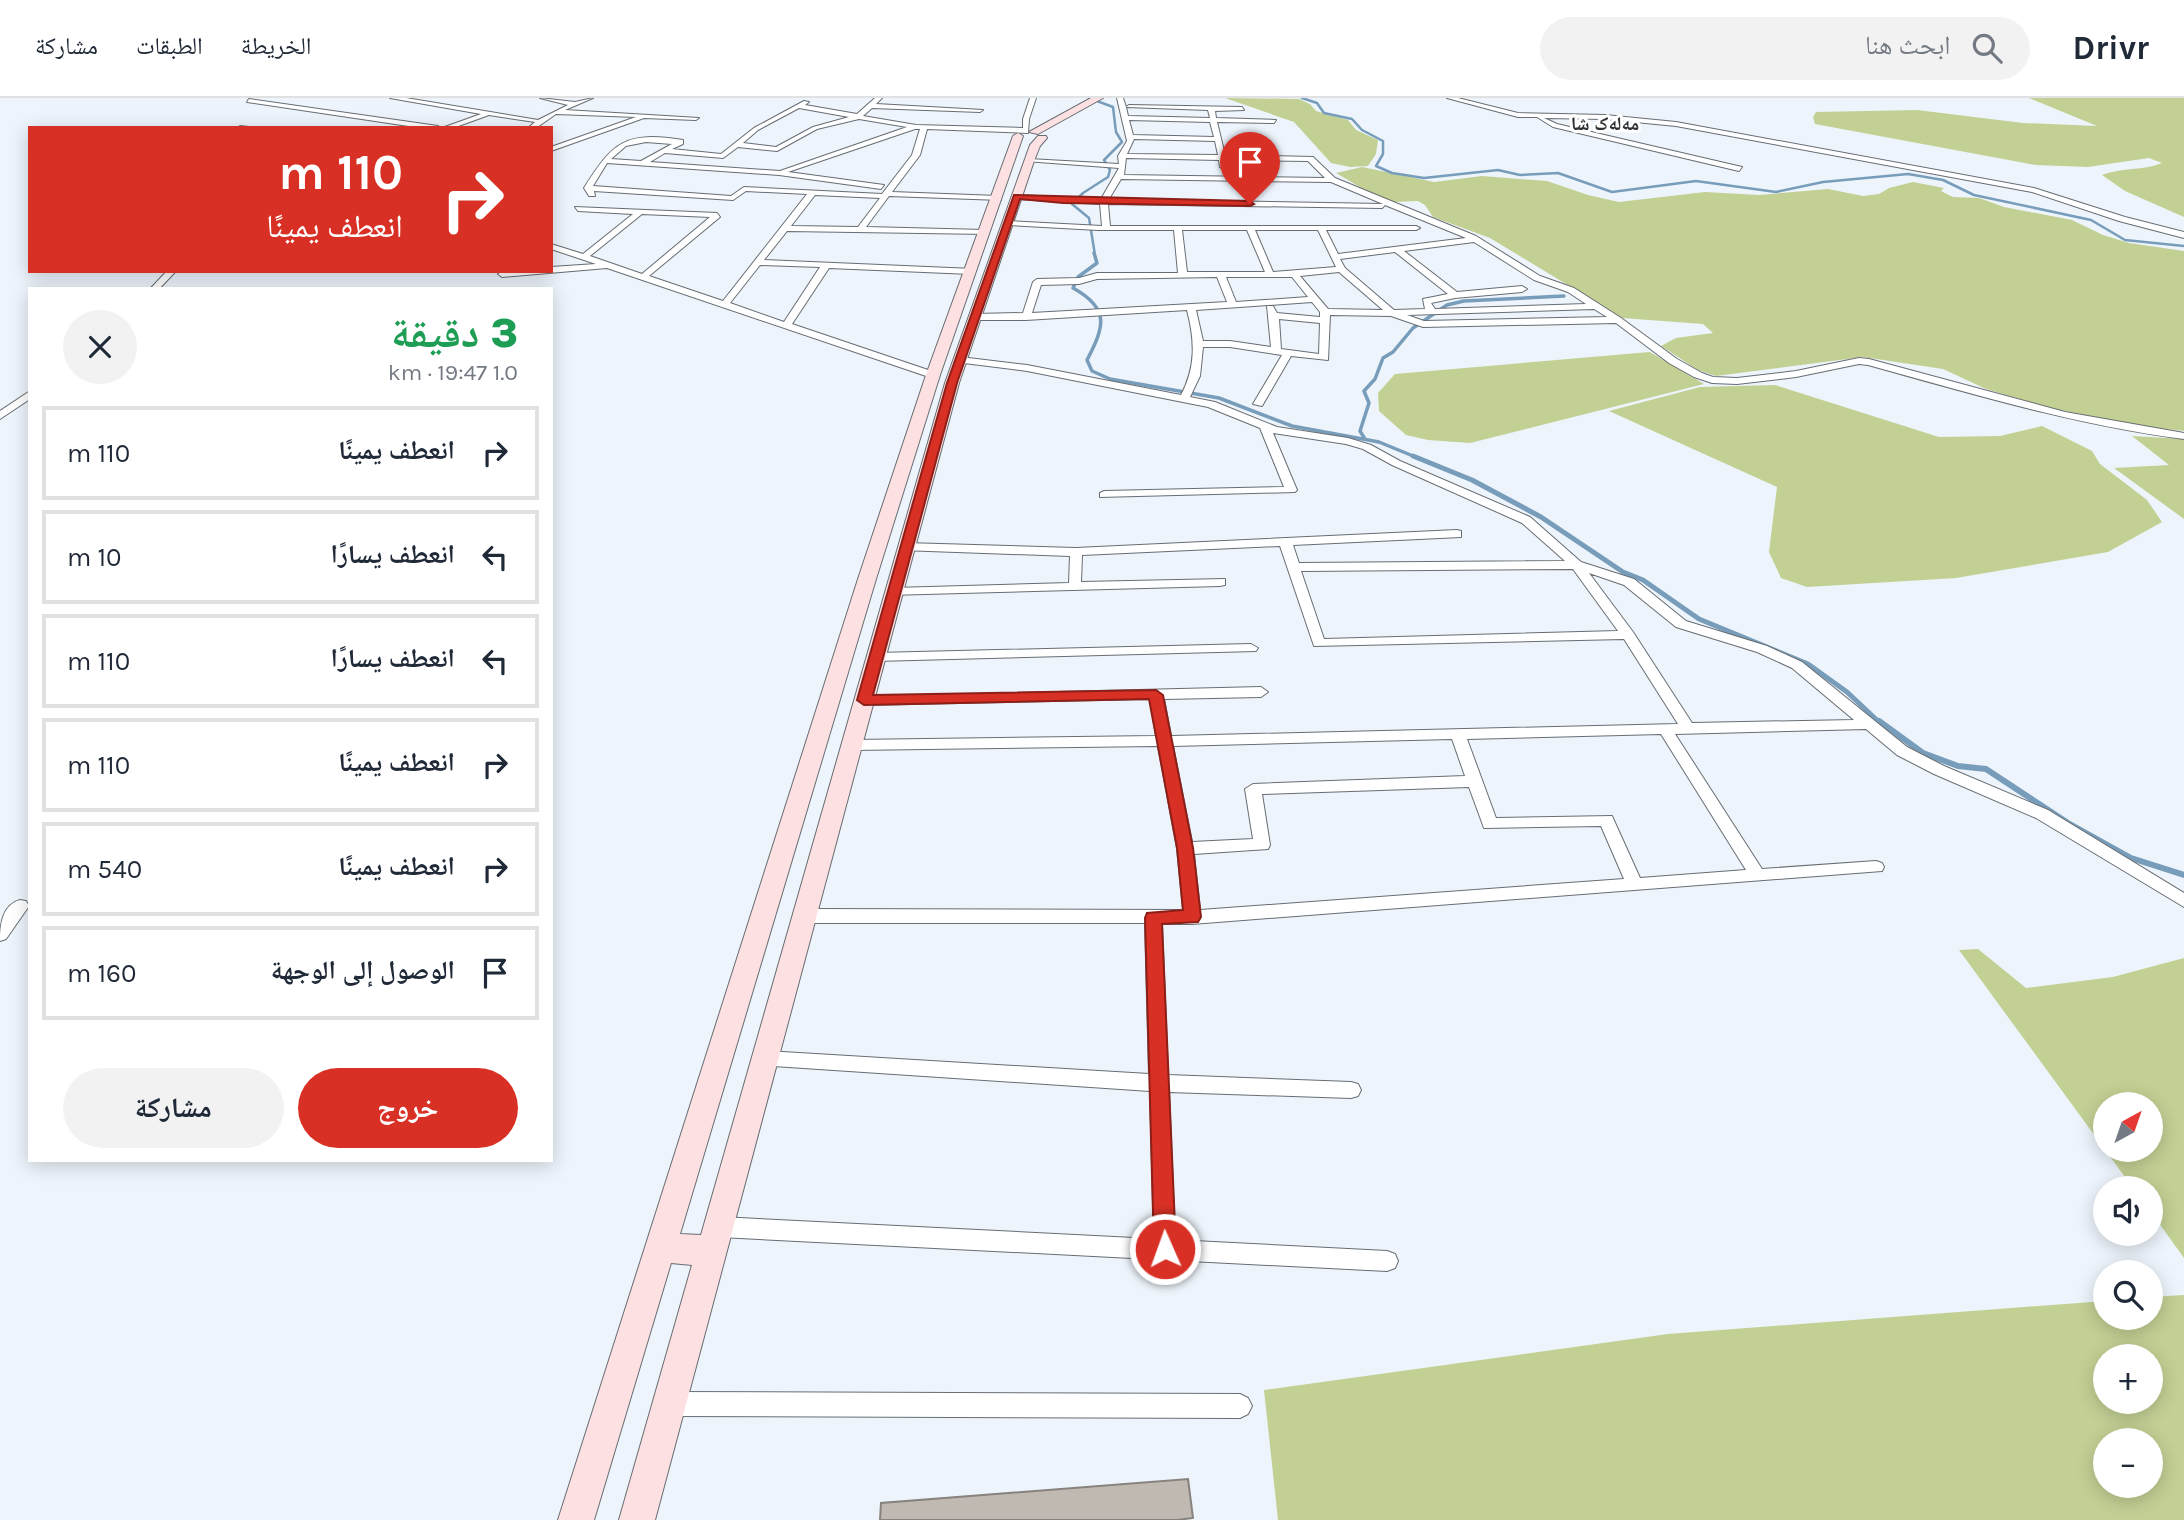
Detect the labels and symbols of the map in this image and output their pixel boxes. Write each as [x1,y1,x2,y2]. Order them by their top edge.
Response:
district label: مەلەک شا [1571,113,1639,135]
pin [1220,132,1280,204]
north arrow [2093,1092,2163,1162]
position arrow [1128,1212,1202,1286]

